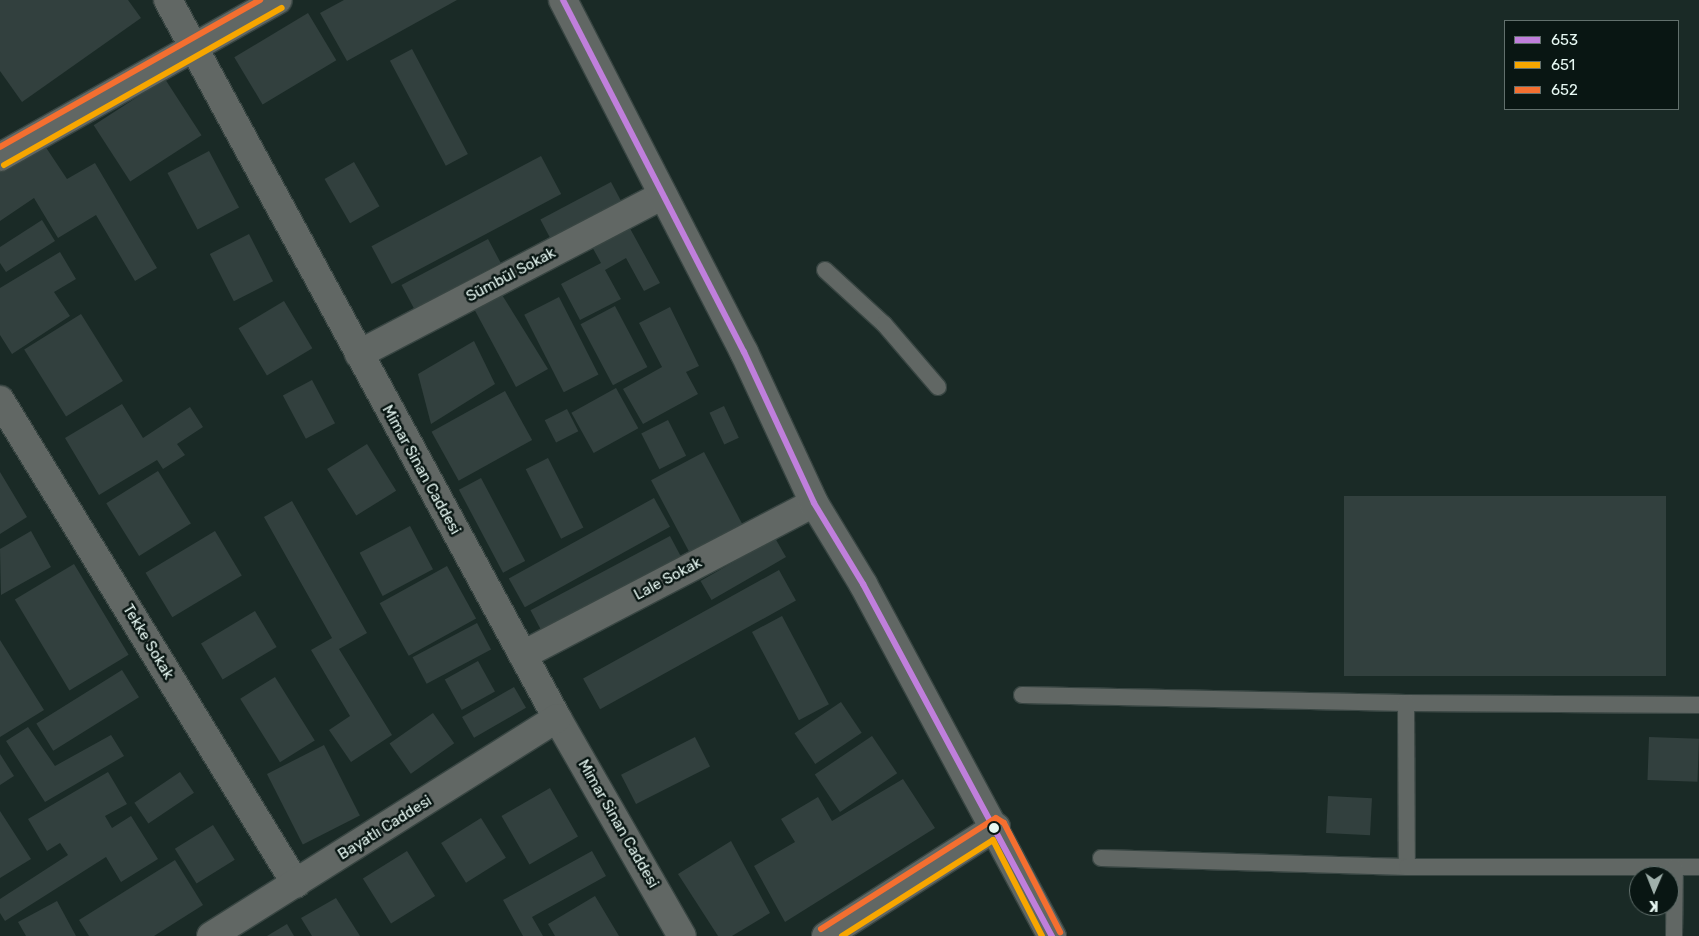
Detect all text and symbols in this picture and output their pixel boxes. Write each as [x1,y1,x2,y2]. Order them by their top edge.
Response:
legend [1504,20,1679,110]
text: 653 [1551,31,1578,49]
text: 651 [1551,56,1575,74]
text: 652 [1551,81,1578,99]
street label: Sümbül Sokak [463,244,559,306]
street label: Mimar Sinan Caddesi [378,402,464,538]
street label: Lale Sokak [631,554,705,604]
street label: Tekke Sokak [119,601,177,683]
street label: Mimar Sinan Caddesi [574,757,662,891]
street label: Bayatlı Caddesi [335,792,435,864]
unlabelled marker [989,823,999,833]
north arrow [1629,866,1679,916]
text: K [1649,897,1659,914]

